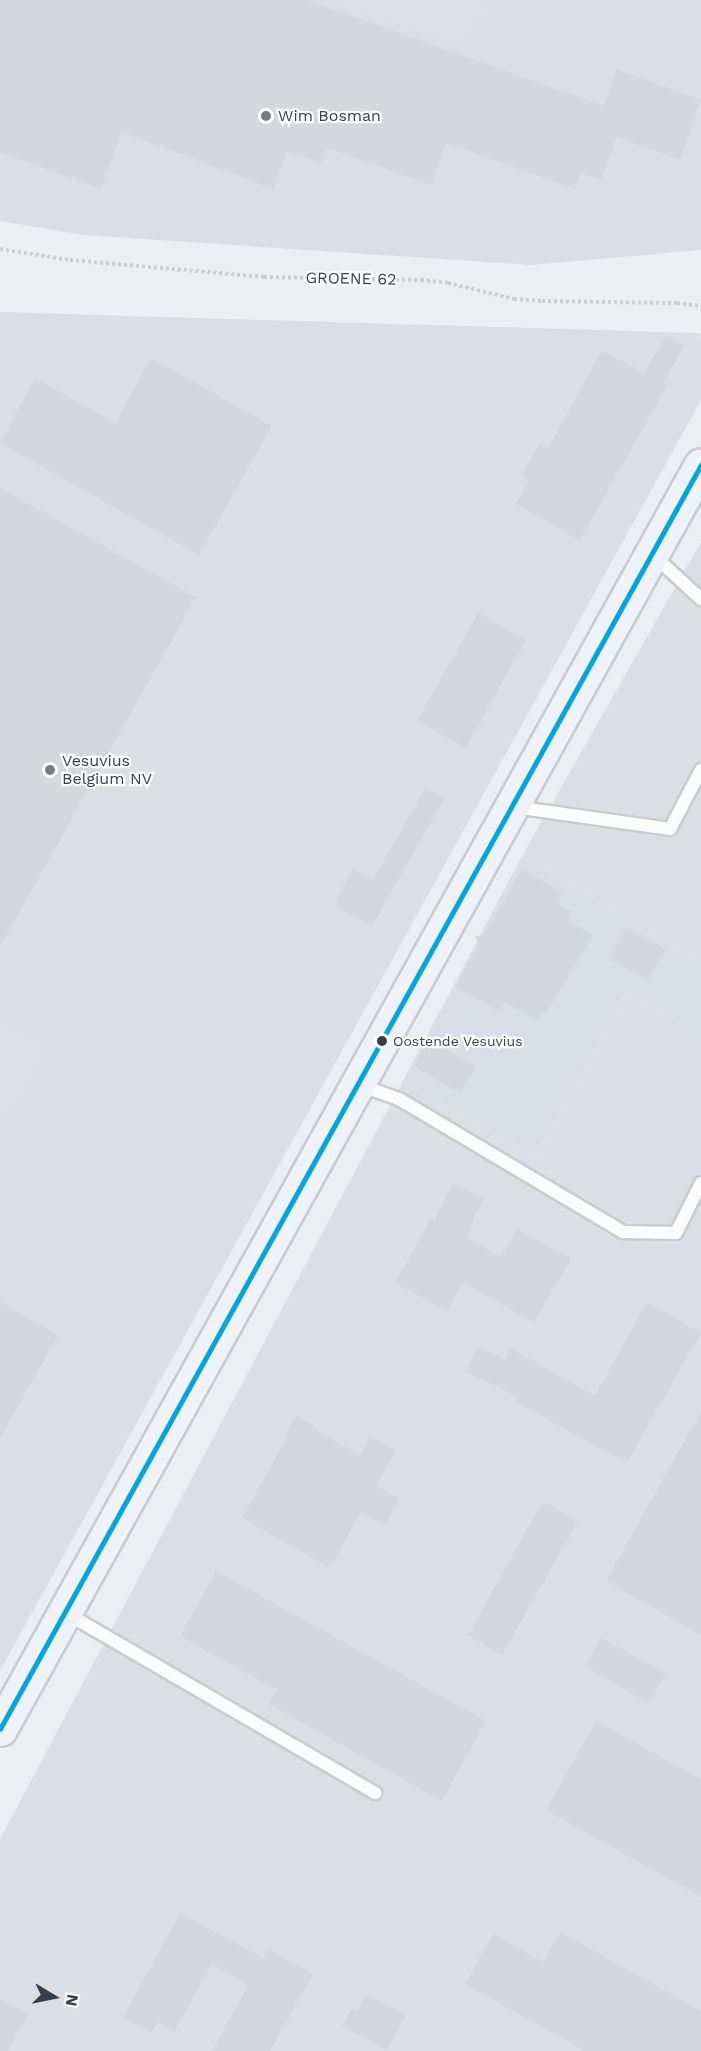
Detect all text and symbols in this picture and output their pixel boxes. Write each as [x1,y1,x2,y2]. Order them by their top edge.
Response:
place label: Wim Bosman [278,106,381,126]
marker: Wim Bosman [259,109,273,123]
street label: GROENE 62 [305,269,397,289]
place label: Vesuvius Belgium NV [62,751,152,789]
marker: Vesuvius Belgium NV [43,763,57,777]
place label: Oostende Vesuvius [393,1033,523,1049]
marker: Oostende Vesuvius [376,1035,388,1047]
north arrow [24,1967,84,2027]
text: N [62,1993,83,2008]

